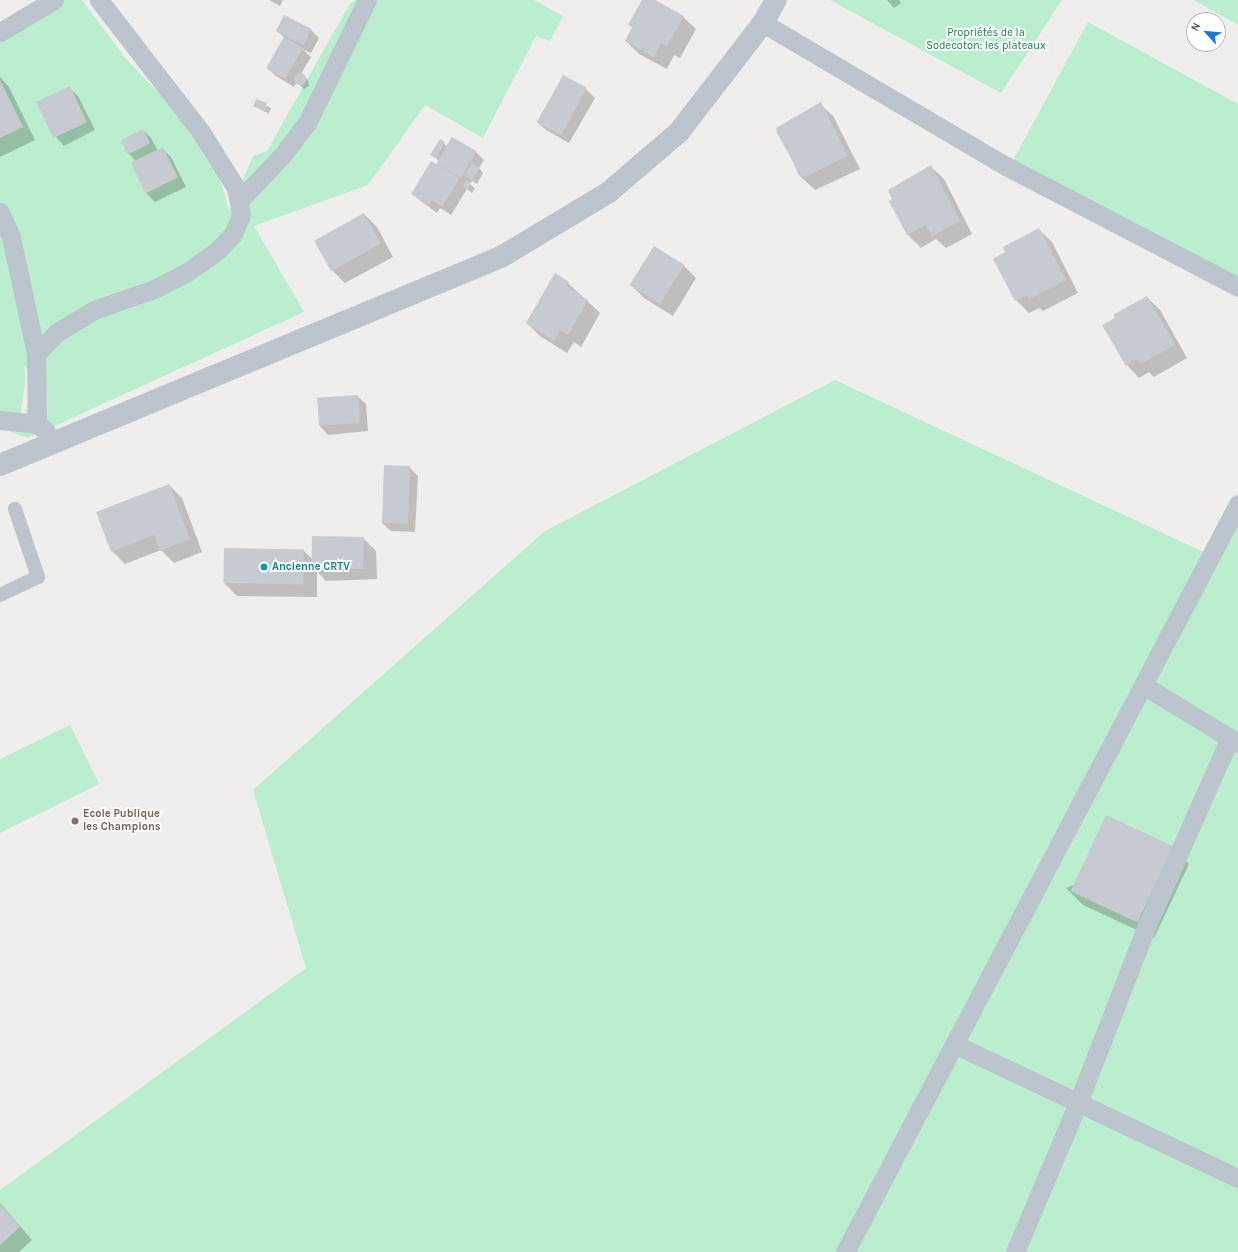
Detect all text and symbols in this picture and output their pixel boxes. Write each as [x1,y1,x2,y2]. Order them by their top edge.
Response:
north arrow [1186,12,1226,52]
text: N [1188,20,1203,33]
park label: Propriétés de la Sodecoton: les plateaux [926,27,1046,53]
place label: Ancienne CRTV [272,560,350,574]
marker: Ancienne CRTV [259,562,269,572]
place label: Ecole Publique les Champions [83,808,161,834]
marker: Ecole Publique les Champions [70,816,80,826]

